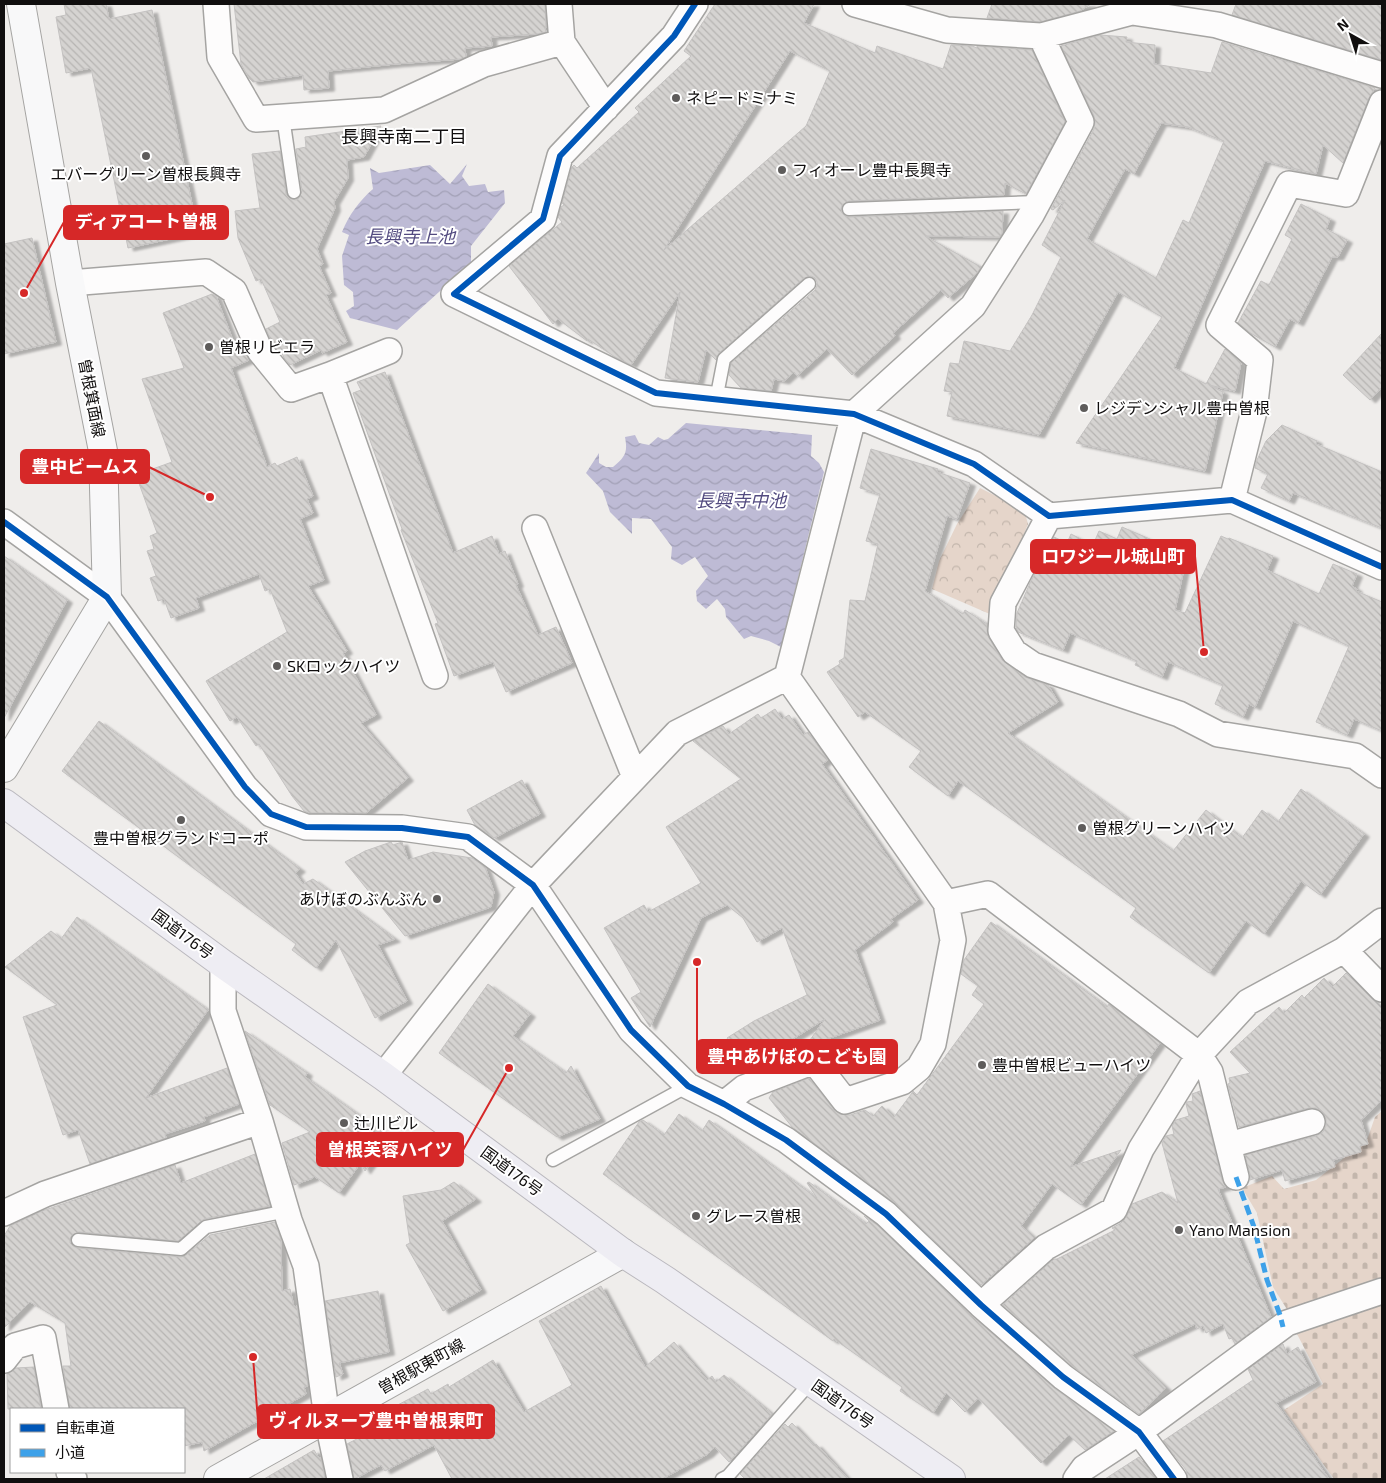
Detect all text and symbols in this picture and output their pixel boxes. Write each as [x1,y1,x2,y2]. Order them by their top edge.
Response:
north arrow [1326,10,1376,60]
text: N [1333,15,1352,34]
place label: ネピードミナミ [686,88,798,107]
marker: ネピードミナミ [670,92,682,104]
district label: 長興寺南二丁目 [341,125,467,147]
marker: エバーグリーン曽根長興寺 [140,150,152,162]
place label: フィオーレ豊中長興寺 [792,160,952,179]
place label: エバーグリーン曽根長興寺 [50,164,242,183]
marker: フィオーレ豊中長興寺 [776,164,788,176]
callout: ディアコート曽根 [64,206,228,239]
text: ディアコート曽根 [75,210,217,232]
water label: 長興寺上池 [365,225,457,247]
place label: 曽根リビエラ [219,337,315,356]
marker: 曽根リビエラ [203,341,215,353]
street label: 曽根箕面線 [76,357,109,439]
place label: レジデンシャル豊中曽根 [1094,398,1270,417]
marker: レジデンシャル豊中曽根 [1078,402,1090,414]
callout: 豊中ビームス [21,450,149,483]
text: 豊中ビームス [31,455,139,477]
water label: 長興寺中池 [696,489,788,511]
callout: ロワジール城山町 [1031,540,1195,573]
text: ロワジール城山町 [1041,545,1185,567]
place label: SKロックハイツ [287,656,400,675]
marker: SKロックハイツ [271,660,283,672]
marker: 豊中曽根グランドコーポ [175,814,187,826]
place label: 曽根グリーンハイツ [1092,818,1235,837]
marker: 曽根グリーンハイツ [1076,822,1088,834]
place label: 豊中曽根グランドコーポ [93,828,269,847]
place label: あけぼのぶんぶん [299,889,427,908]
marker: あけぼのぶんぶん [431,893,443,905]
street label: 国道176号 [149,905,218,962]
callout: 豊中あけぼのこども園 [697,1040,897,1073]
text: 豊中あけぼのこども園 [707,1045,887,1067]
place label: 豊中曽根ビューハイツ [992,1055,1151,1074]
marker: 豊中曽根ビューハイツ [976,1059,988,1071]
place label: 辻川ビル [354,1113,418,1132]
marker: 辻川ビル [338,1117,350,1129]
callout: 曽根芙蓉ハイツ [317,1133,463,1166]
text: 曽根芙蓉ハイツ [327,1138,453,1160]
street label: 国道176号 [478,1142,547,1199]
place label: グレース曽根 [706,1206,801,1225]
marker: グレース曽根 [690,1210,702,1222]
place label: Yano Mansion [1189,1220,1291,1239]
marker: Yano Mansion [1173,1224,1185,1236]
street label: 曽根駅東町線 [374,1334,467,1397]
street label: 国道176号 [808,1375,878,1432]
callout: ヴィルヌーブ豊中曽根東町 [258,1405,494,1438]
legend [10,1408,185,1473]
text: ヴィルヌーブ豊中曽根東町 [269,1409,483,1431]
text: 自転車道 [55,1418,115,1436]
text: 小道 [55,1443,85,1461]

